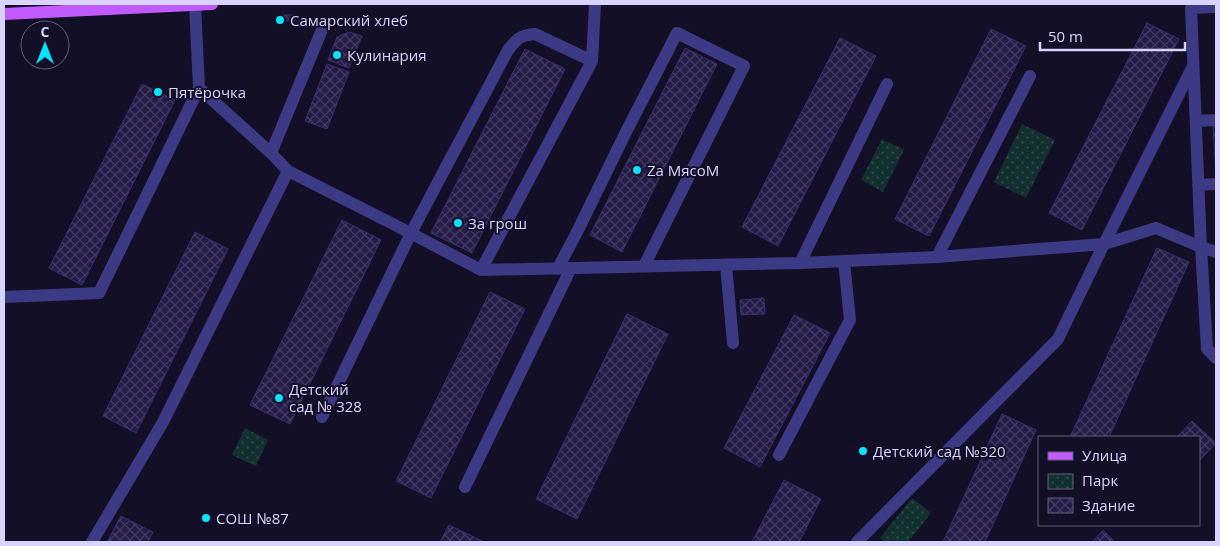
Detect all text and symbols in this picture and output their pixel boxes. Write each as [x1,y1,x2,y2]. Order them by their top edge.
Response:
place label: Самарский хлеб [290,10,408,30]
marker: Самарский хлеб [274,14,286,26]
north arrow [20,20,70,70]
scale bar [1040,20,1185,52]
text: С [41,22,50,41]
text: 50 m [1048,26,1083,46]
place label: Кулинария [347,45,427,65]
marker: Кулинария [331,49,343,61]
place label: Пятёрочка [168,82,246,102]
marker: Пятёрочка [152,86,164,98]
place label: Za МясоМ [647,160,719,180]
marker: Za МясоМ [631,164,643,176]
place label: За грош [468,213,527,233]
marker: За грош [452,217,464,229]
place label: Детский сад № 328 [289,379,362,416]
marker: Детский сад № 328 [273,392,285,404]
legend [1038,436,1200,526]
place label: Детский сад №320 [873,441,1006,461]
marker: Детский сад №320 [857,445,869,457]
text: Улица [1082,445,1127,465]
text: Парк [1082,470,1118,490]
text: Здание [1082,495,1135,515]
place label: СОШ №87 [216,508,289,528]
marker: СОШ №87 [200,512,212,524]

